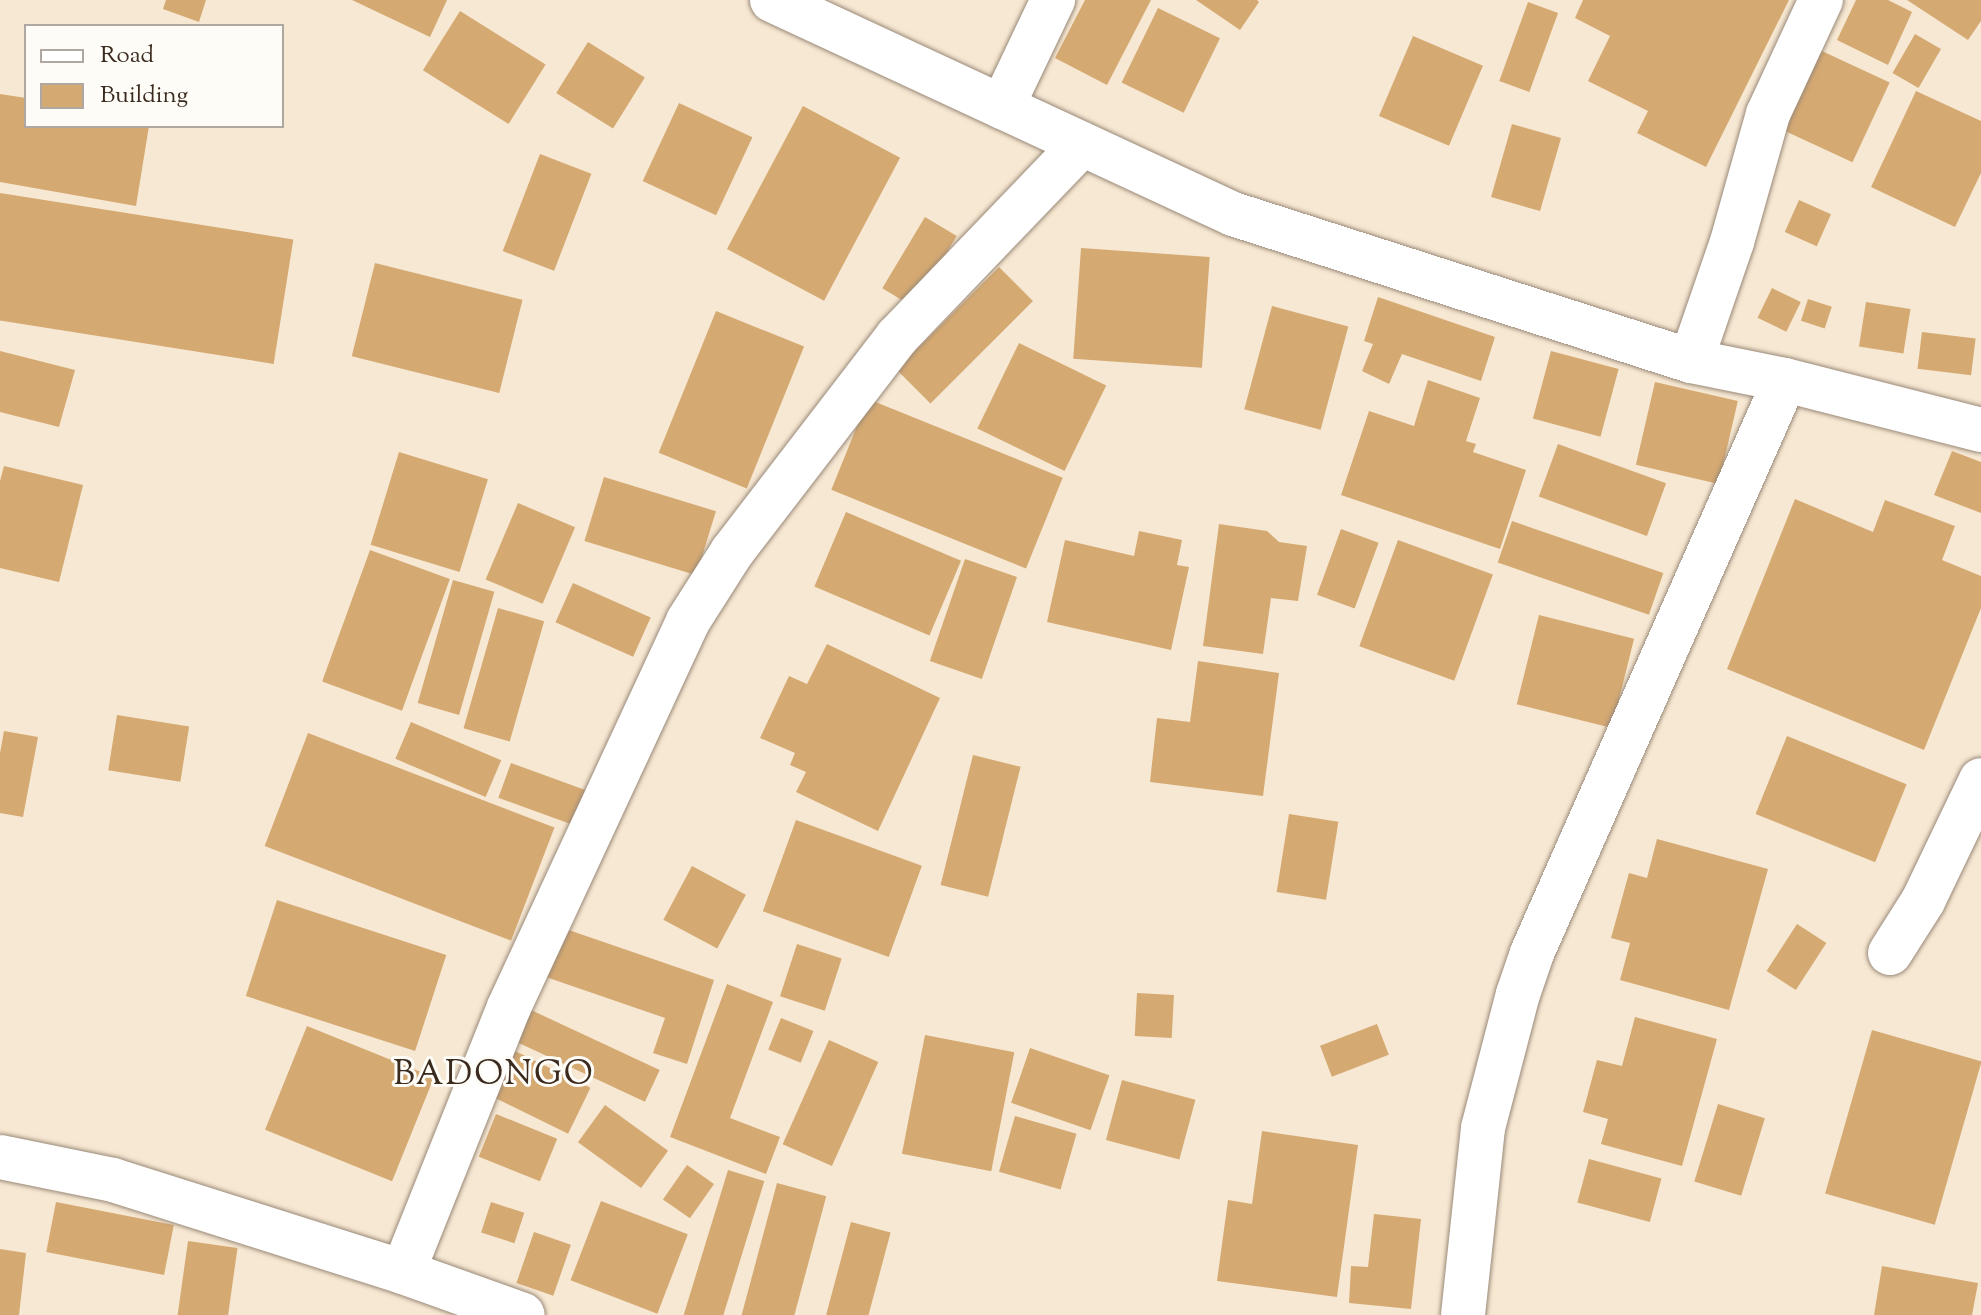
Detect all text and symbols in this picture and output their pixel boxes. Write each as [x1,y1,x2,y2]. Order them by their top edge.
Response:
legend [24,24,284,128]
text: Road [100,39,154,73]
text: Building [100,79,188,113]
district label: BADONGO [393,1056,595,1096]

